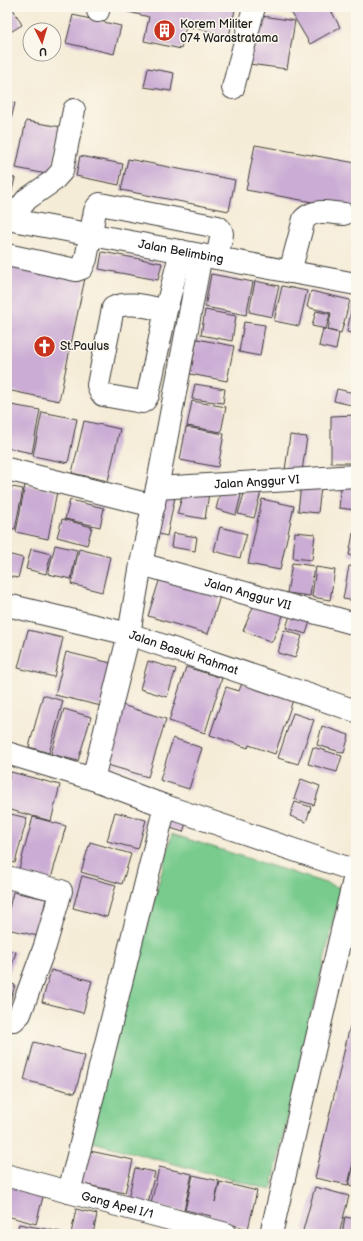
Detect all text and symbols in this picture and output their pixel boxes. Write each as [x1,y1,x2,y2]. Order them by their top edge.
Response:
place label: Korem Militer 074 Warastratama [180,17,279,46]
building icon: Korem Militer 074 Warastratama [152,18,178,44]
north arrow [22,22,62,62]
text: U [38,45,47,58]
street label: Jalan Belimbing [137,237,225,267]
church icon: St.Paulus [31,333,57,359]
place label: St.Paulus [60,339,109,354]
street label: Jalan Anggur VI [214,472,300,493]
street label: Jalan Anggur VII [203,575,293,614]
street label: Jalan Basuki Rahmat [127,628,240,679]
street label: Gang Apel I/1 [79,1189,155,1222]

